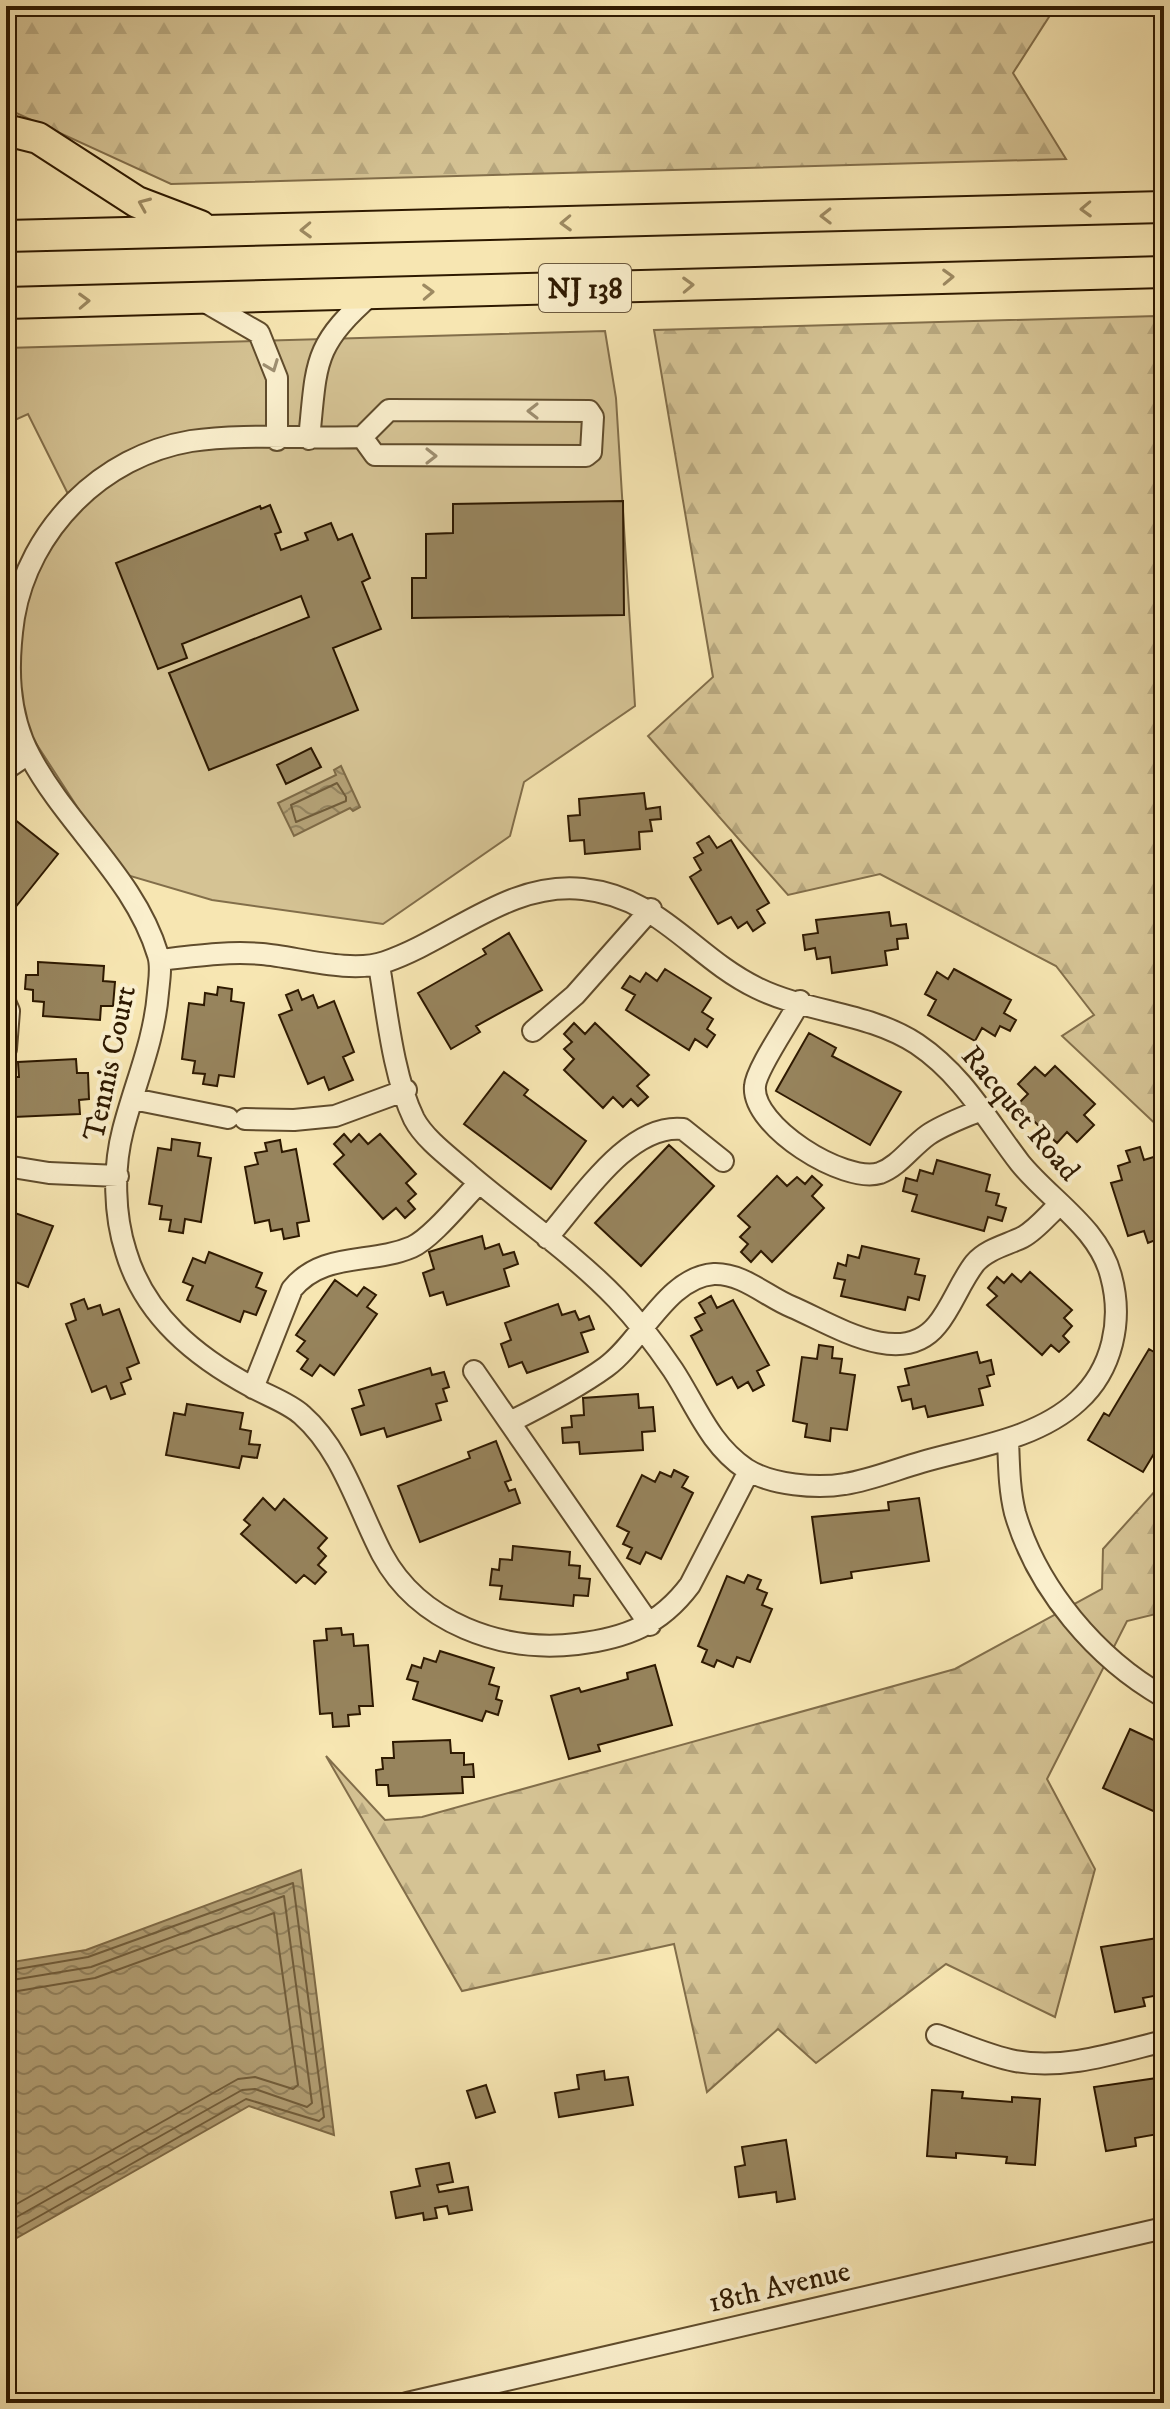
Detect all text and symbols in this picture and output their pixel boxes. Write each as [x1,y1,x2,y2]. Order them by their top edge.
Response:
one-way arrow [138,198,152,214]
one-way arrow [1079,200,1092,218]
one-way arrow [819,207,832,224]
one-way arrow [559,214,572,231]
one-way arrow [299,221,312,239]
road number: NJ 138 [539,264,631,312]
one-way arrow [942,269,955,286]
one-way arrow [682,276,695,293]
one-way arrow [422,283,435,300]
one-way arrow [78,292,91,310]
one-way arrow [262,358,279,372]
one-way arrow [526,402,539,420]
one-way arrow [425,447,438,465]
street label: Tennis Court [76,982,145,1144]
street label: Racquet Road [952,1039,1087,1189]
street label: 18th Avenue [705,2253,854,2322]

